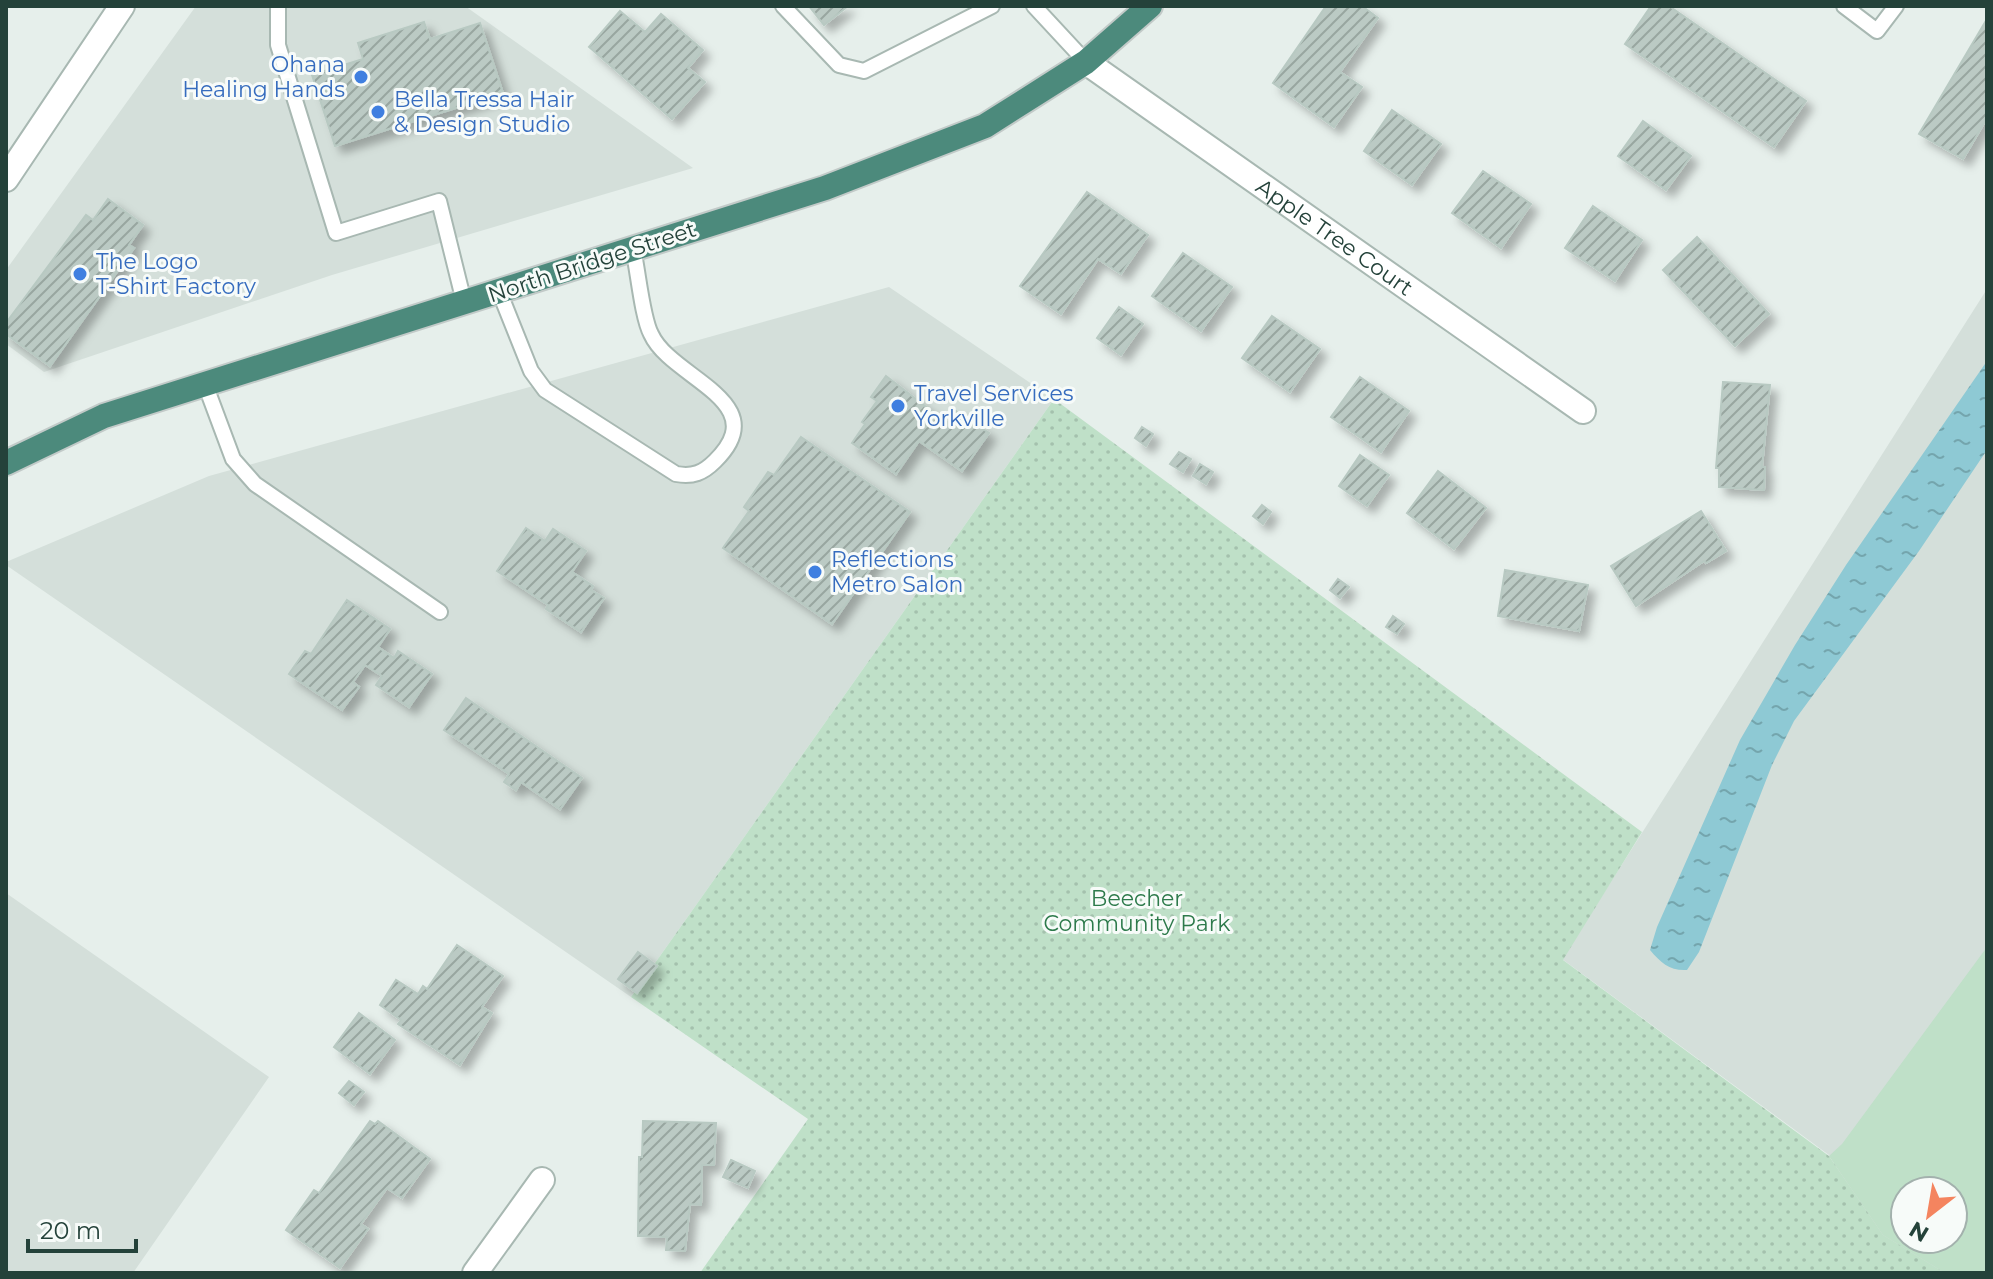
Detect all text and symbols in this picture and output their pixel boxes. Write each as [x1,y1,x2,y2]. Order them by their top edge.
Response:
place label: Ohana Healing Hands [182,51,345,103]
marker: Ohana Healing Hands [352,68,370,86]
place label: Bella Tressa Hair & Design Studio [394,86,574,138]
marker: Bella Tressa Hair & Design Studio [369,103,387,121]
street label: Apple Tree Court [1251,172,1419,301]
street label: North Bridge Street [485,216,699,308]
place label: The Logo T-Shirt Factory [96,248,256,300]
marker: The Logo T-Shirt Factory [71,265,89,283]
place label: Travel Services Yorkville [914,380,1074,432]
marker: Travel Services Yorkville [889,397,907,415]
place label: Reflections Metro Salon [831,546,963,598]
marker: Reflections Metro Salon [806,563,824,581]
park label: Beecher Community Park [1043,885,1231,937]
north arrow [1889,1175,1969,1255]
scale bar [28,1203,136,1253]
text: 20 m [40,1216,101,1245]
text: N [1904,1216,1934,1248]

